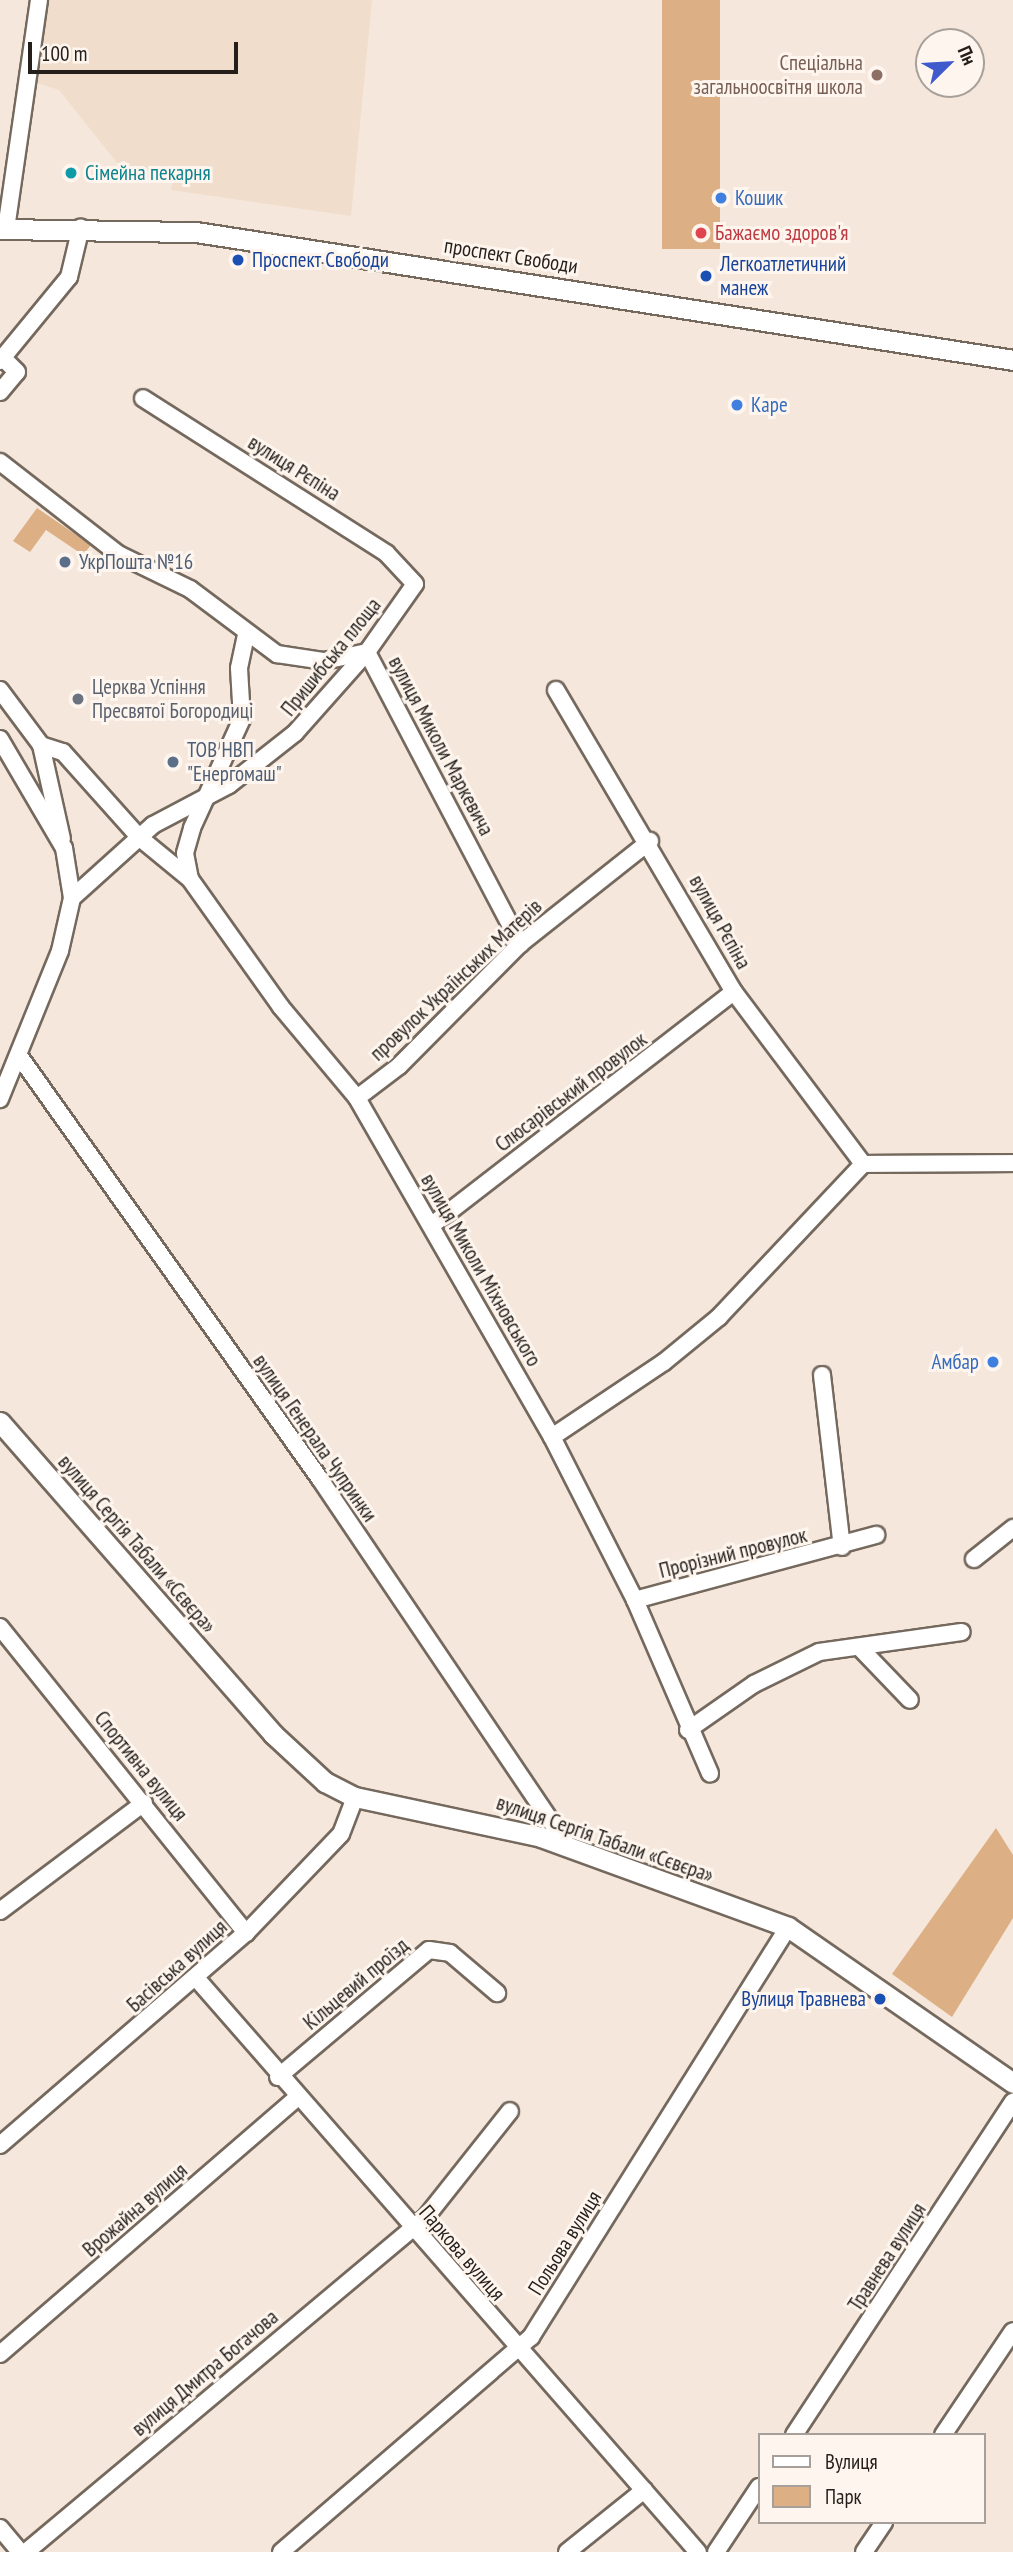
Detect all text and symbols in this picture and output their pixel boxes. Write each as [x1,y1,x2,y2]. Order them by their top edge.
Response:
scale bar [32,28,242,72]
north arrow [915,28,985,98]
text: 100 m [41,40,87,67]
text: Пн [953,42,982,69]
place label: Спеціальна загальноосвітня школа [694,50,863,100]
marker: Спеціальна загальноосвітня школа [869,67,885,83]
place label: Сімейна пекарня [85,160,211,186]
marker: Сімейна пекарня [63,165,79,181]
place label: Кошик [735,185,783,211]
marker: Кошик [713,190,729,206]
place label: Бажаємо здоров'я [715,220,848,246]
marker: Бажаємо здоров'я [693,225,709,241]
street label: проспект Свободи [442,233,580,279]
place label: Проспект Свободи [252,247,389,273]
place label: Легкоатлетичний манеж [720,251,846,301]
marker: Проспект Свободи [230,252,246,268]
marker: Легкоатлетичний манеж [698,268,714,284]
place label: Каре [751,392,788,418]
marker: Каре [729,397,745,413]
street label: вулиця Рєпіна [243,430,345,506]
place label: УкрПошта №16 [79,549,193,575]
marker: УкрПошта №16 [57,554,73,570]
street label: Пришибська площа [276,593,386,721]
street label: вулиця Миколи Маркевича [383,652,499,840]
place label: Церква Успіння Пресвятої Богородиці [92,674,254,724]
marker: Церква Успіння Пресвятої Богородиці [70,691,86,707]
place label: ТОВ НВП "Енергомаш" [187,737,282,787]
marker: ТОВ НВП "Енергомаш" [165,754,181,770]
street label: вулиця Рєпіна [684,871,756,973]
street label: провулок Українських Матерів [365,894,547,1066]
street label: Слюсарівський провулок [490,1027,652,1157]
street label: вулиця Миколи Міхновського [416,1169,546,1371]
street label: вулиця Генерала Чупринки [248,1349,382,1527]
place label: Амбар [931,1349,979,1375]
marker: Амбар [985,1354,1001,1370]
street label: вулиця Сергія Табали «Сєвєра» [53,1449,221,1639]
street label: Прорізний провулок [657,1522,809,1584]
street label: Спортивна вулиця [89,1706,193,1826]
street label: вулиця Сергія Табали «Сєвєра» [493,1790,717,1888]
street label: Басівська вулиця [122,1915,232,2017]
street label: Кільцевий проїзд [298,1933,414,2035]
place label: Вулиця Травнева [741,1986,866,2012]
marker: Вулиця Травнева [872,1991,888,2007]
street label: Врожайна вулиця [78,2158,192,2262]
street label: Польова вулиця [523,2186,607,2300]
street label: Травнева вулиця [843,2198,931,2316]
street label: Паркова вулиця [414,2200,510,2306]
street label: вулиця Дмитра Богачова [127,2304,283,2442]
legend [758,2433,985,2524]
text: Вулиця [825,2448,878,2475]
text: Парк [825,2483,862,2510]

